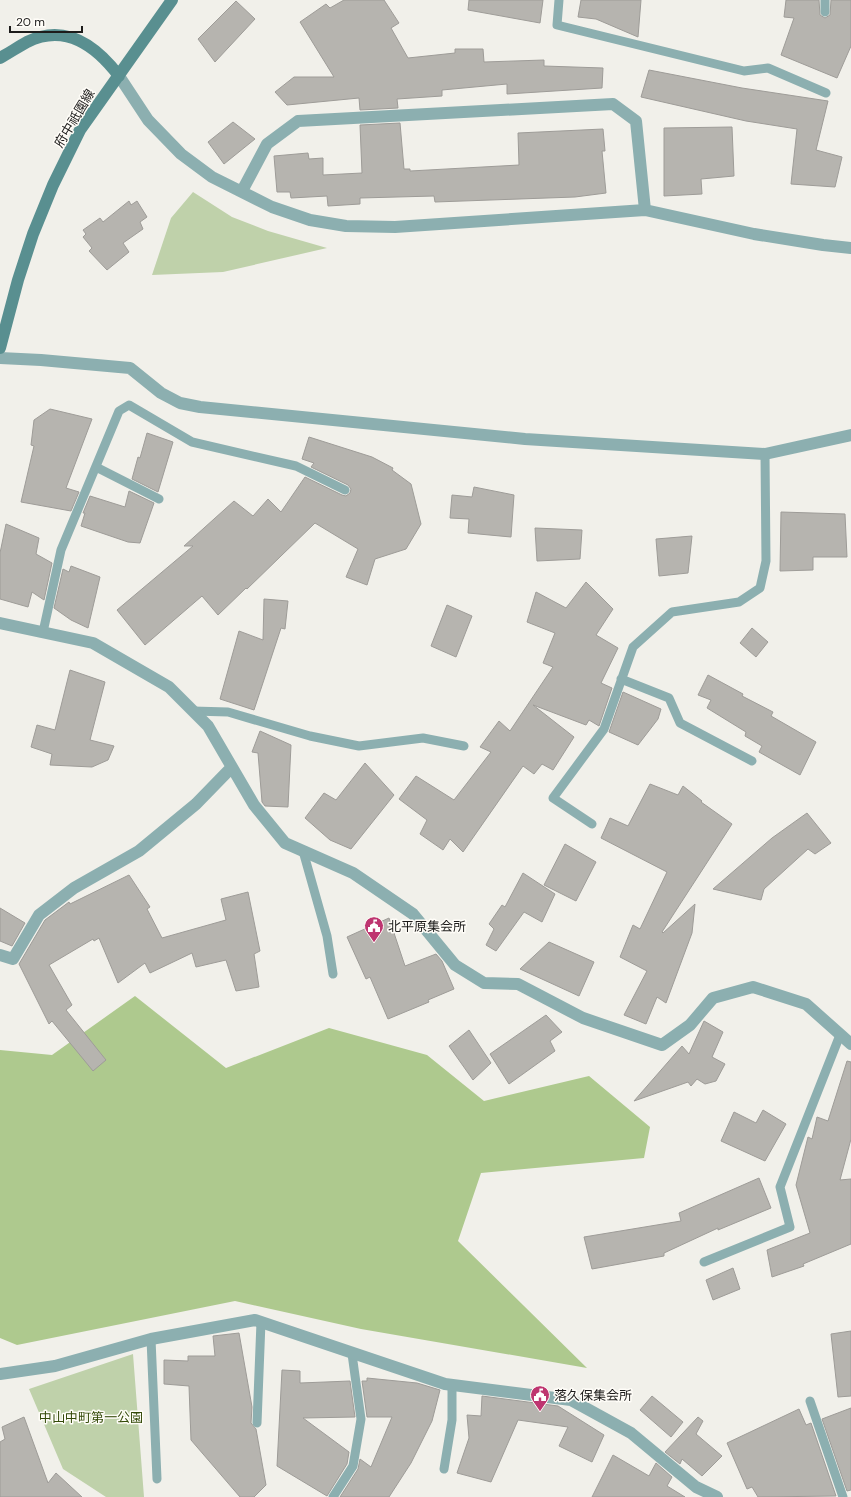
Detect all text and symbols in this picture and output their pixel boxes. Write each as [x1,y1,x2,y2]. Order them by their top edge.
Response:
scale bar [10,8,82,34]
text: 20 m [16,14,45,30]
street label: 府中祇園線 [50,86,98,150]
public building icon: 北平原集会所 [363,915,385,943]
place label: 北平原集会所 [388,918,466,935]
public building icon: 落久保集会所 [529,1384,551,1412]
place label: 落久保集会所 [554,1387,632,1404]
park label: 中山中町第一公園 [39,1409,143,1426]

